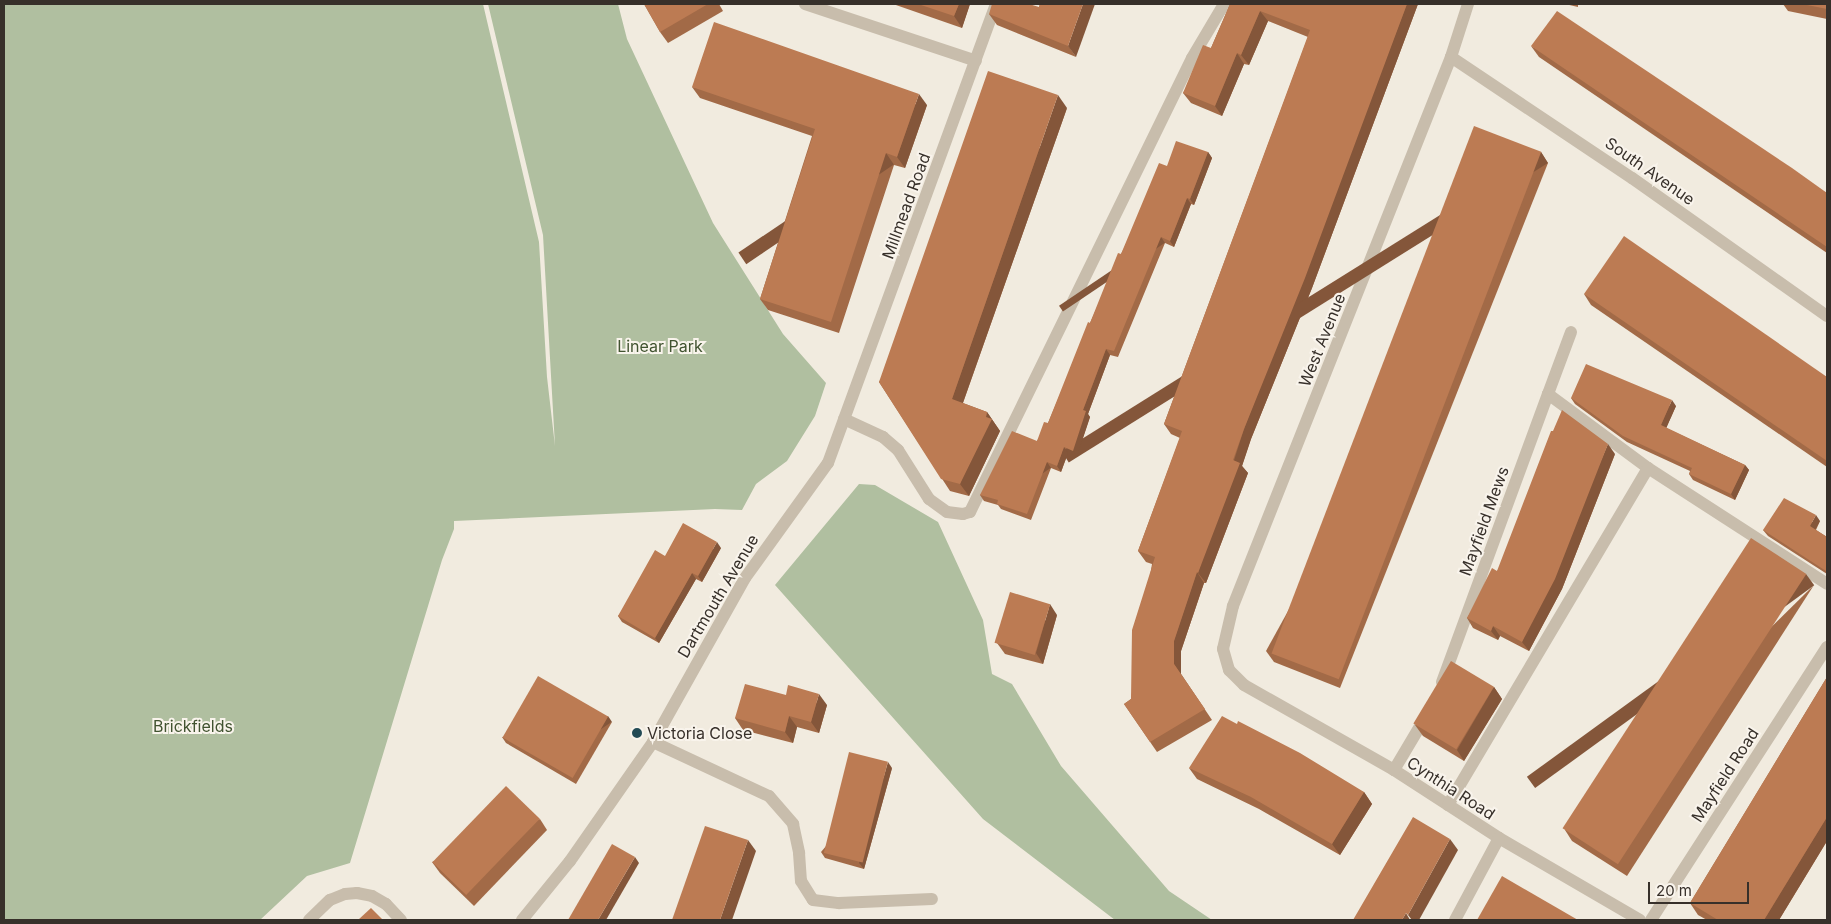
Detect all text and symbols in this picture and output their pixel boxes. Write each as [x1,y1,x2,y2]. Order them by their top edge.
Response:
street label: South Avenue [1602,133,1698,209]
street label: Millmead Road [878,150,934,262]
street label: West Avenue [1295,291,1349,389]
park label: Linear Park [617,336,703,356]
street label: Mayfield Mews [1455,464,1513,578]
street label: Dartmouth Avenue [674,531,762,661]
park label: Brickfields [153,716,233,736]
place label: Victoria Close [647,723,752,743]
street label: Mayfield Road [1687,724,1763,826]
marker: Victoria Close [631,727,643,739]
street label: Cynthia Road [1404,753,1498,823]
scale bar [1651,872,1752,904]
text: 20 m [1656,881,1692,900]

